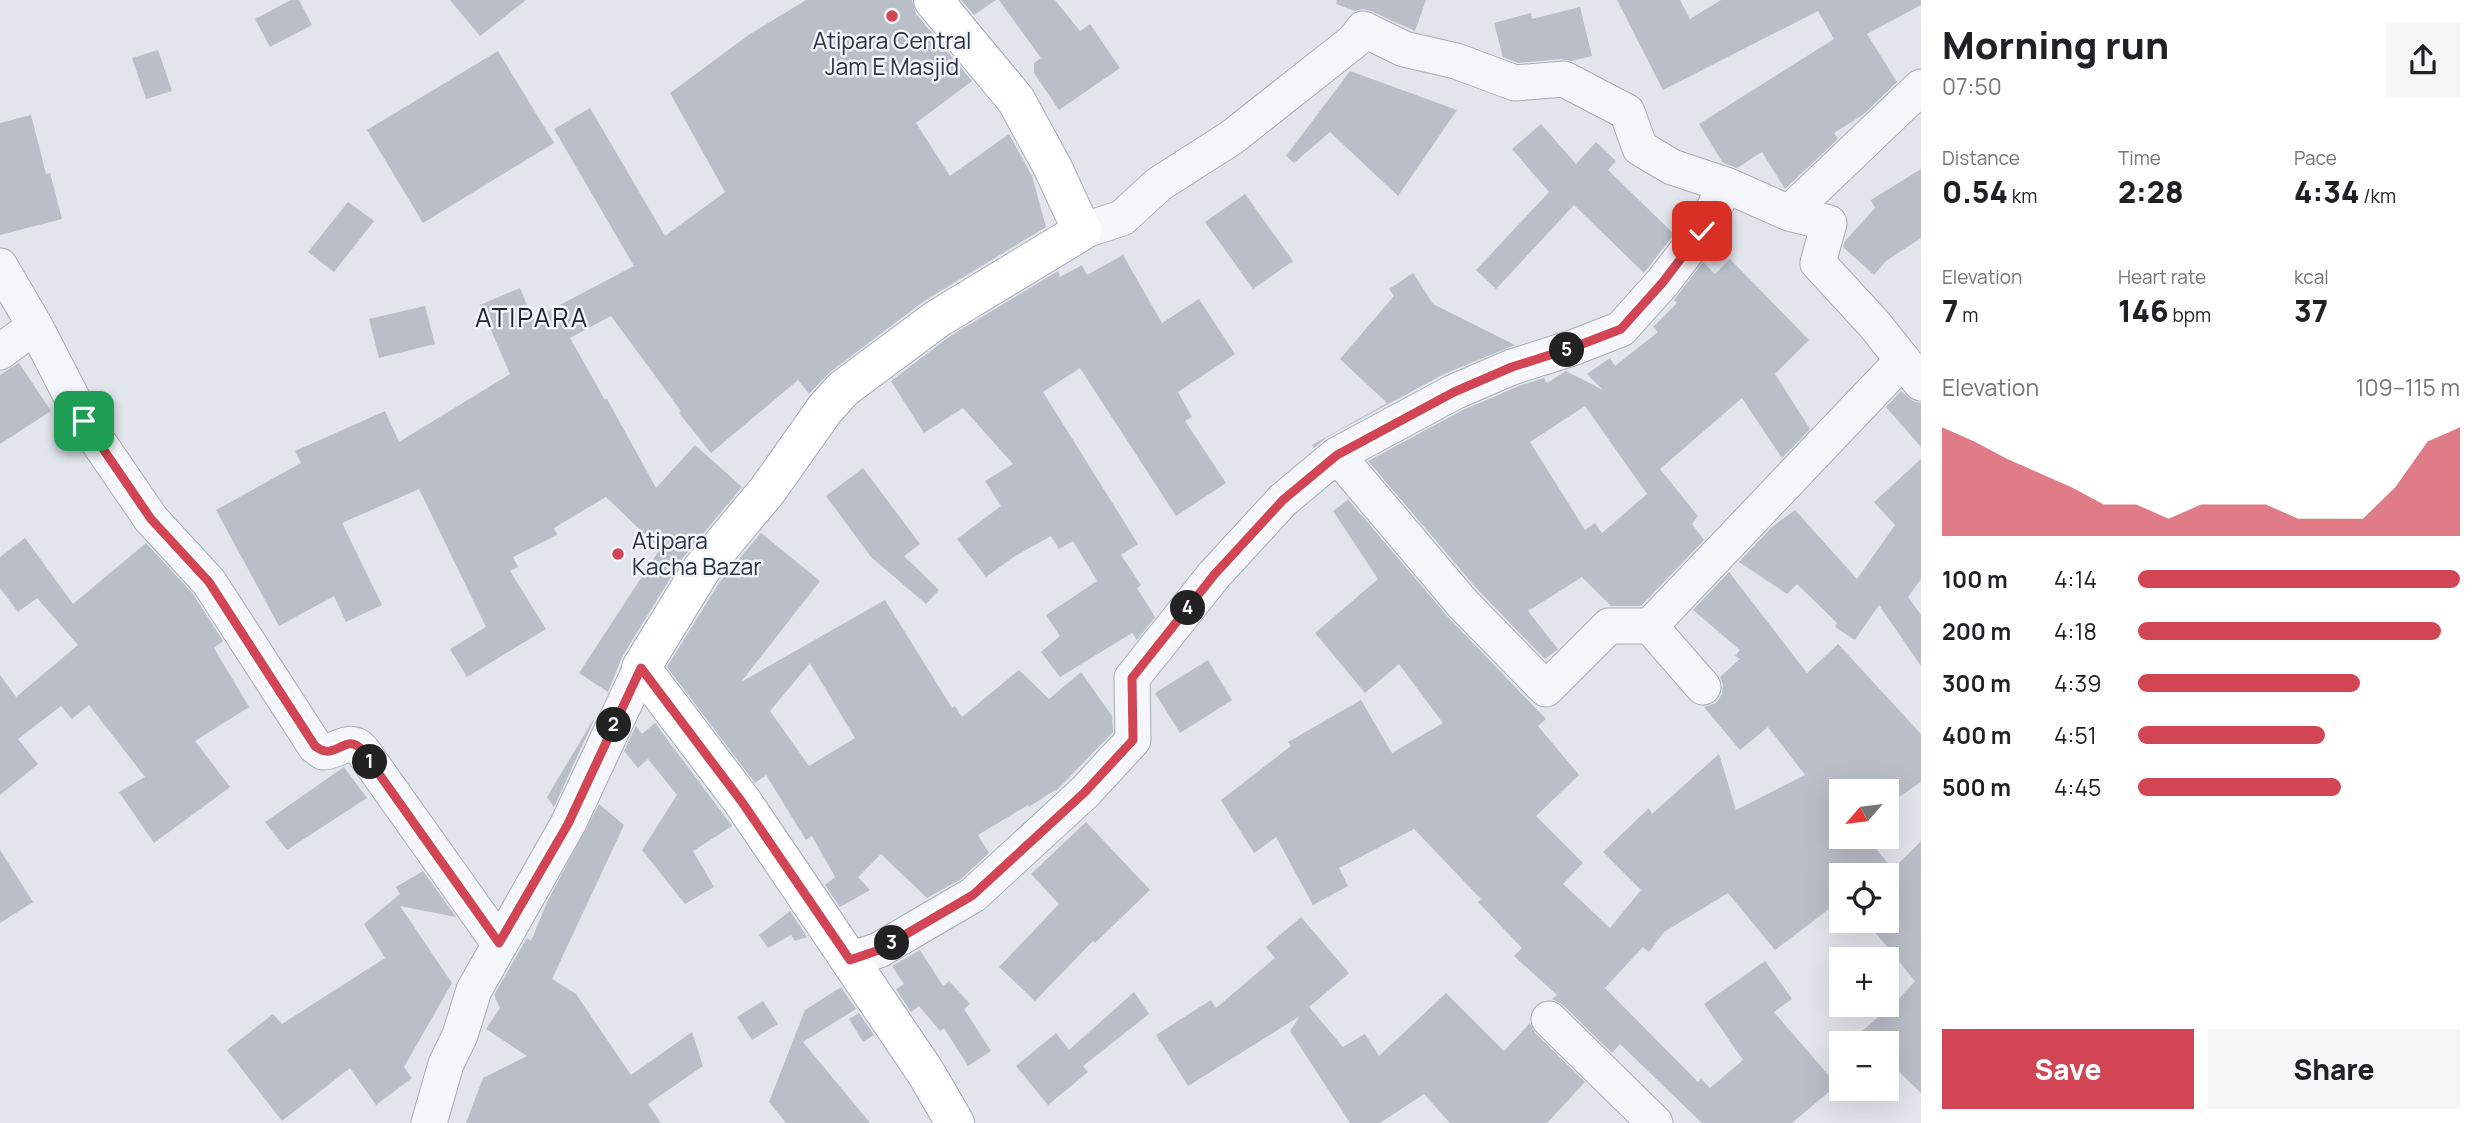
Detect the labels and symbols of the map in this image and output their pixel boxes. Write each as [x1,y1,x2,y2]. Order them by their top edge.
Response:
marker: Atipara Central Jam E Masjid [884,8,900,24]
place label: Atipara Central Jam E Masjid [813,24,971,82]
pin [1672,201,1732,261]
district label: ATIPARA [475,299,589,335]
pin: 5 [1550,332,1584,368]
pin [54,391,114,451]
place label: Atipara Kacha Bazar [632,524,762,582]
marker: Atipara Kacha Bazar [610,546,626,562]
pin: 4 [1170,590,1206,626]
pin: 2 [596,708,632,742]
pin: 1 [352,744,388,780]
north arrow [1829,779,1899,849]
pin: 3 [874,926,910,960]

